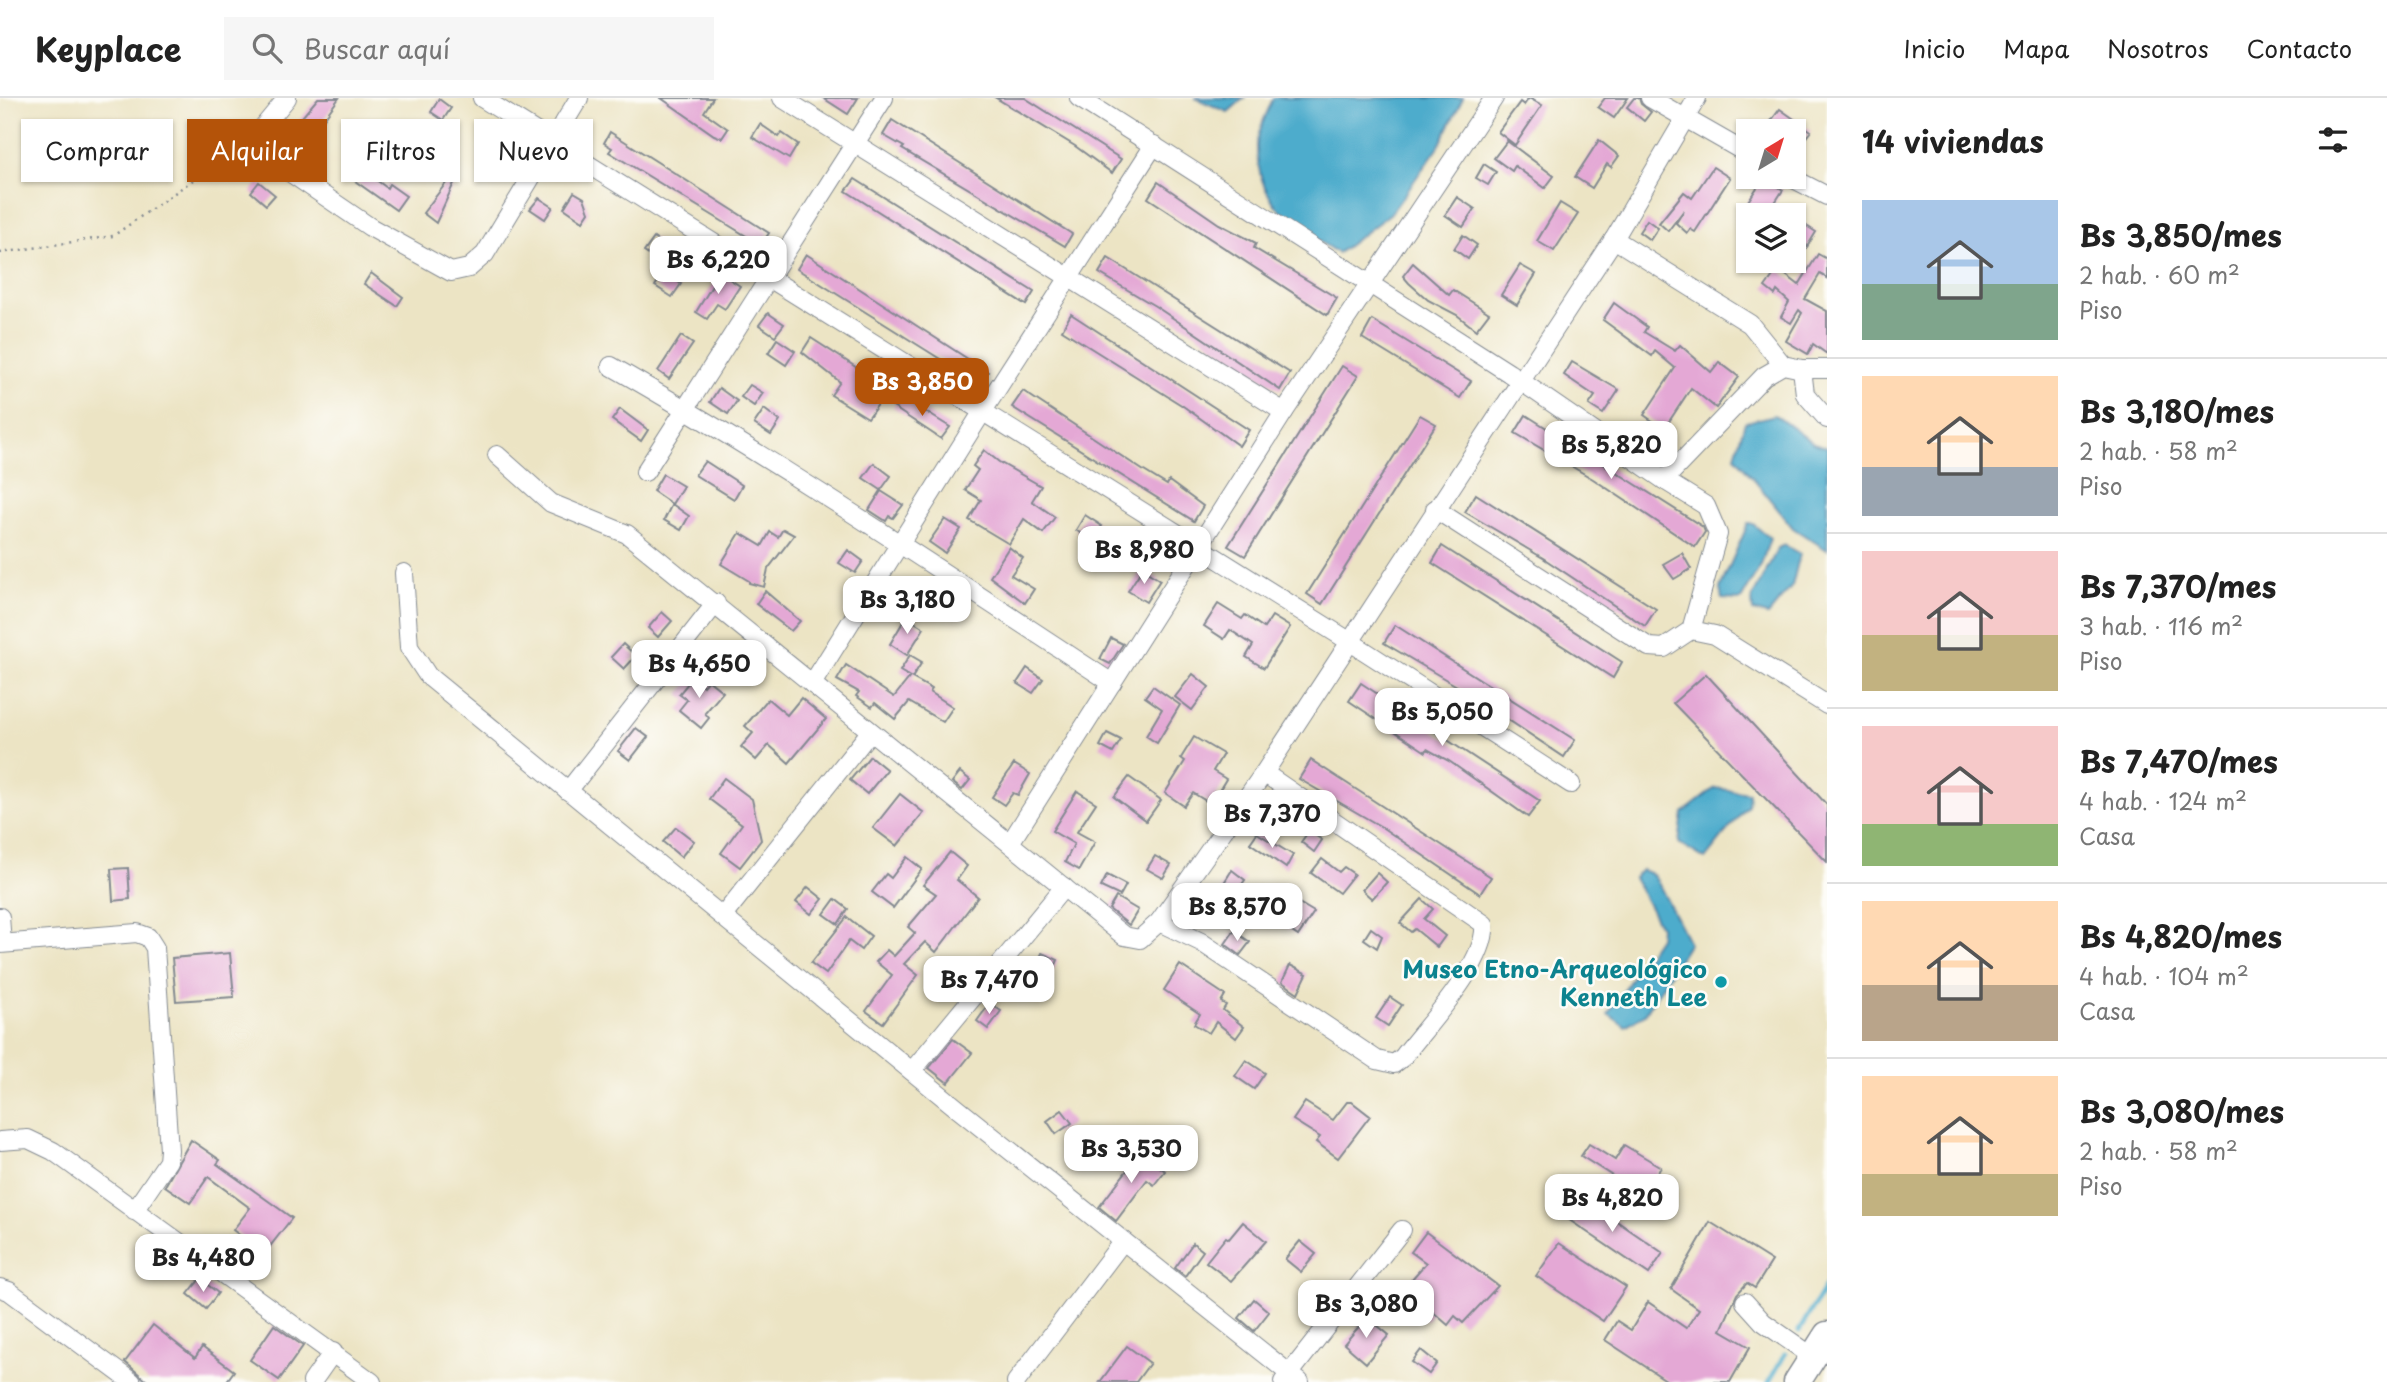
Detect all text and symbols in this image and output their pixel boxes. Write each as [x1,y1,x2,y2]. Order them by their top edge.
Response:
search box [224,17,714,80]
text: Keyplace [35,23,182,73]
icon: search [248,29,286,67]
text: Buscar aquí [304,29,450,68]
text: Inicio [1904,30,1965,66]
text: Mapa [2003,30,2069,66]
text: Nosotros [2107,30,2209,66]
text: Contacto [2247,30,2352,66]
text: 14 viviendas [1862,118,2044,163]
chip: Comprar [21,119,173,182]
chip: Alquilar [187,119,327,182]
chip: Filtros [341,119,460,182]
chip: Nuevo [474,119,593,182]
north arrow [1736,119,1806,189]
map controls [1736,119,1806,273]
icon: filters [2314,121,2352,159]
button: layers [1736,203,1806,273]
text: Bs 3,850/mes [2079,212,2282,257]
icon: home [1918,228,2002,312]
pin: Bs 6,220 [646,236,790,296]
text: Bs 6,220 [666,241,770,276]
text: 2 hab. · 60 m² [2079,257,2240,292]
text: Piso [2079,292,2123,327]
pin: Bs 3,850 [850,358,994,418]
text: Bs 3,850 [871,363,973,398]
text: Bs 3,180/mes [2079,388,2274,433]
icon: home [1918,404,2002,488]
pin: Bs 5,820 [1539,422,1683,481]
text: Bs 5,820 [1560,426,1662,461]
text: 2 hab. · 58 m² [2079,433,2238,468]
text: Piso [2079,468,2123,503]
pin: Bs 8,980 [1072,526,1216,586]
text: Bs 8,980 [1094,531,1194,566]
text: Bs 7,370/mes [2079,563,2276,608]
pin: Bs 3,180 [835,576,979,636]
icon: home [1918,579,2002,663]
text: Bs 3,180 [859,581,955,616]
text: 3 hab. · 116 m² [2079,608,2243,643]
pin: Bs 4,650 [627,640,771,700]
text: Piso [2079,643,2123,678]
text: Bs 4,650 [647,645,751,680]
pin: Bs 5,050 [1370,688,1514,748]
text: Bs 5,050 [1391,693,1493,728]
text: Bs 7,470/mes [2079,738,2278,783]
icon: home [1918,754,2002,838]
text: 4 hab. · 124 m² [2079,783,2247,818]
pin: Bs 7,370 [1200,790,1344,850]
text: Bs 7,370 [1223,795,1321,830]
text: Casa [2079,818,2135,853]
pin: Bs 8,570 [1165,884,1309,943]
text: Bs 8,570 [1187,888,1287,923]
text: Bs 4,820/mes [2079,913,2282,958]
icon: home [1918,929,2002,1013]
place label: Museo Etno-Arqueológico Kenneth Lee [1402,950,1707,1014]
pin: Bs 7,470 [917,956,1061,1016]
text: 4 hab. · 104 m² [2079,958,2249,993]
text: Bs 7,470 [939,961,1039,996]
marker: Museo Etno-Arqueológico Kenneth Lee [1713,974,1729,990]
text: Casa [2079,993,2135,1028]
text: Bs 3,080/mes [2079,1088,2284,1133]
icon: home [1918,1104,2002,1188]
pin: Bs 3,530 [1059,1126,1203,1185]
text: Bs 3,530 [1080,1130,1182,1165]
text: 2 hab. · 58 m² [2079,1133,2238,1168]
text: Piso [2079,1168,2123,1203]
pin: Bs 4,820 [1540,1174,1684,1234]
text: Bs 4,820 [1561,1179,1663,1214]
pin: Bs 4,480 [131,1234,275,1294]
text: Bs 4,480 [151,1239,255,1274]
pin: Bs 3,080 [1294,1280,1438,1340]
text: Bs 3,080 [1314,1285,1418,1320]

